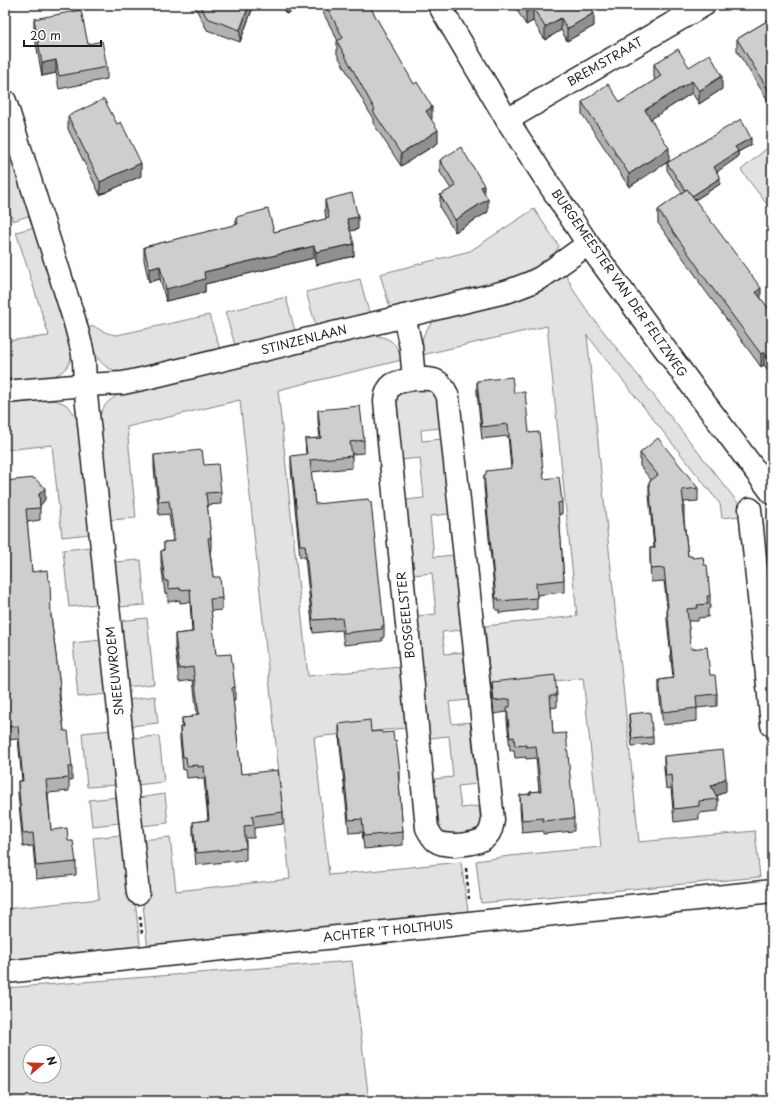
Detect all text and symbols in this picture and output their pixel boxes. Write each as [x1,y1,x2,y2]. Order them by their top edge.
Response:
scale bar [24,22,101,48]
text: 20 m [30,26,61,44]
street label: BREMSTRAAT [563,32,646,90]
street label: BURGEMEESTER VAN DER FELTZWEG [548,185,692,380]
street label: STINZENLAAN [259,320,349,358]
street label: BOSGEELSTER [391,570,419,660]
street label: SNEEUWROEM [100,626,128,717]
street label: ACHTER 'T HOLTHUIS [322,914,454,946]
north arrow [22,1044,62,1084]
text: N [42,1054,61,1068]

